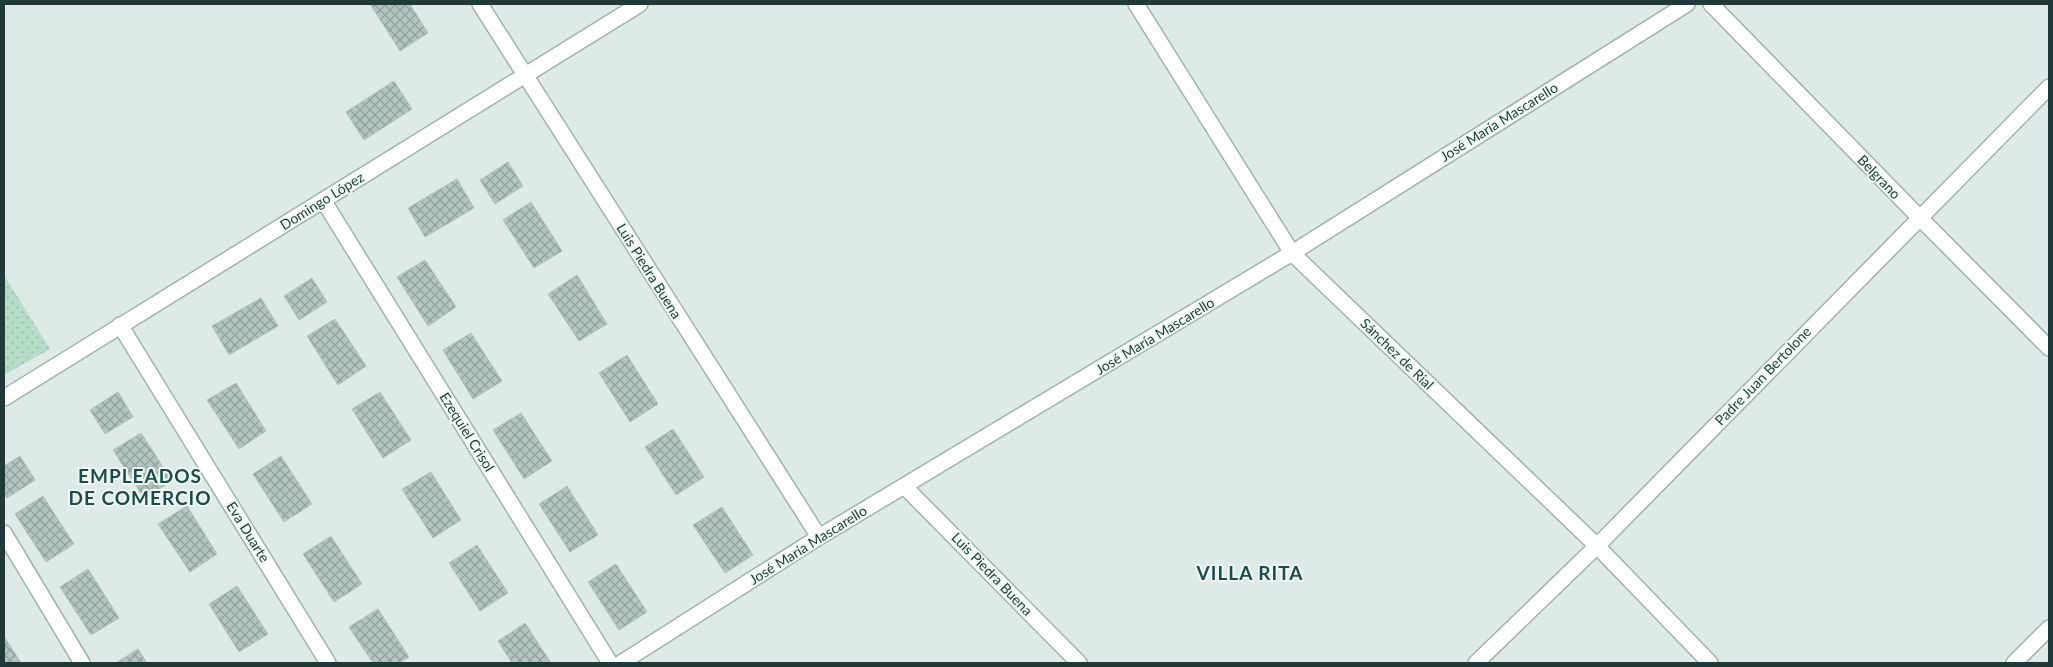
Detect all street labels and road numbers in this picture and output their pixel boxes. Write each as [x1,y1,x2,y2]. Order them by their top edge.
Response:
street label: José María Mascarello [1437,78,1561,165]
street label: Belgrano [1854,151,1904,202]
street label: Domingo López [277,168,367,233]
street label: Luis Piedra Buena [613,220,686,321]
street label: José María Mascarello [1092,293,1217,378]
street label: Sánchez de Rial [1357,314,1437,393]
street label: Padre Juan Bertolone [1711,323,1814,429]
street label: Ezequiel Crisol [436,389,498,474]
street label: Eva Duarte [223,498,274,565]
street label: José María Mascarello [746,501,870,588]
street label: Luis Piedra Buena [948,529,1036,619]

